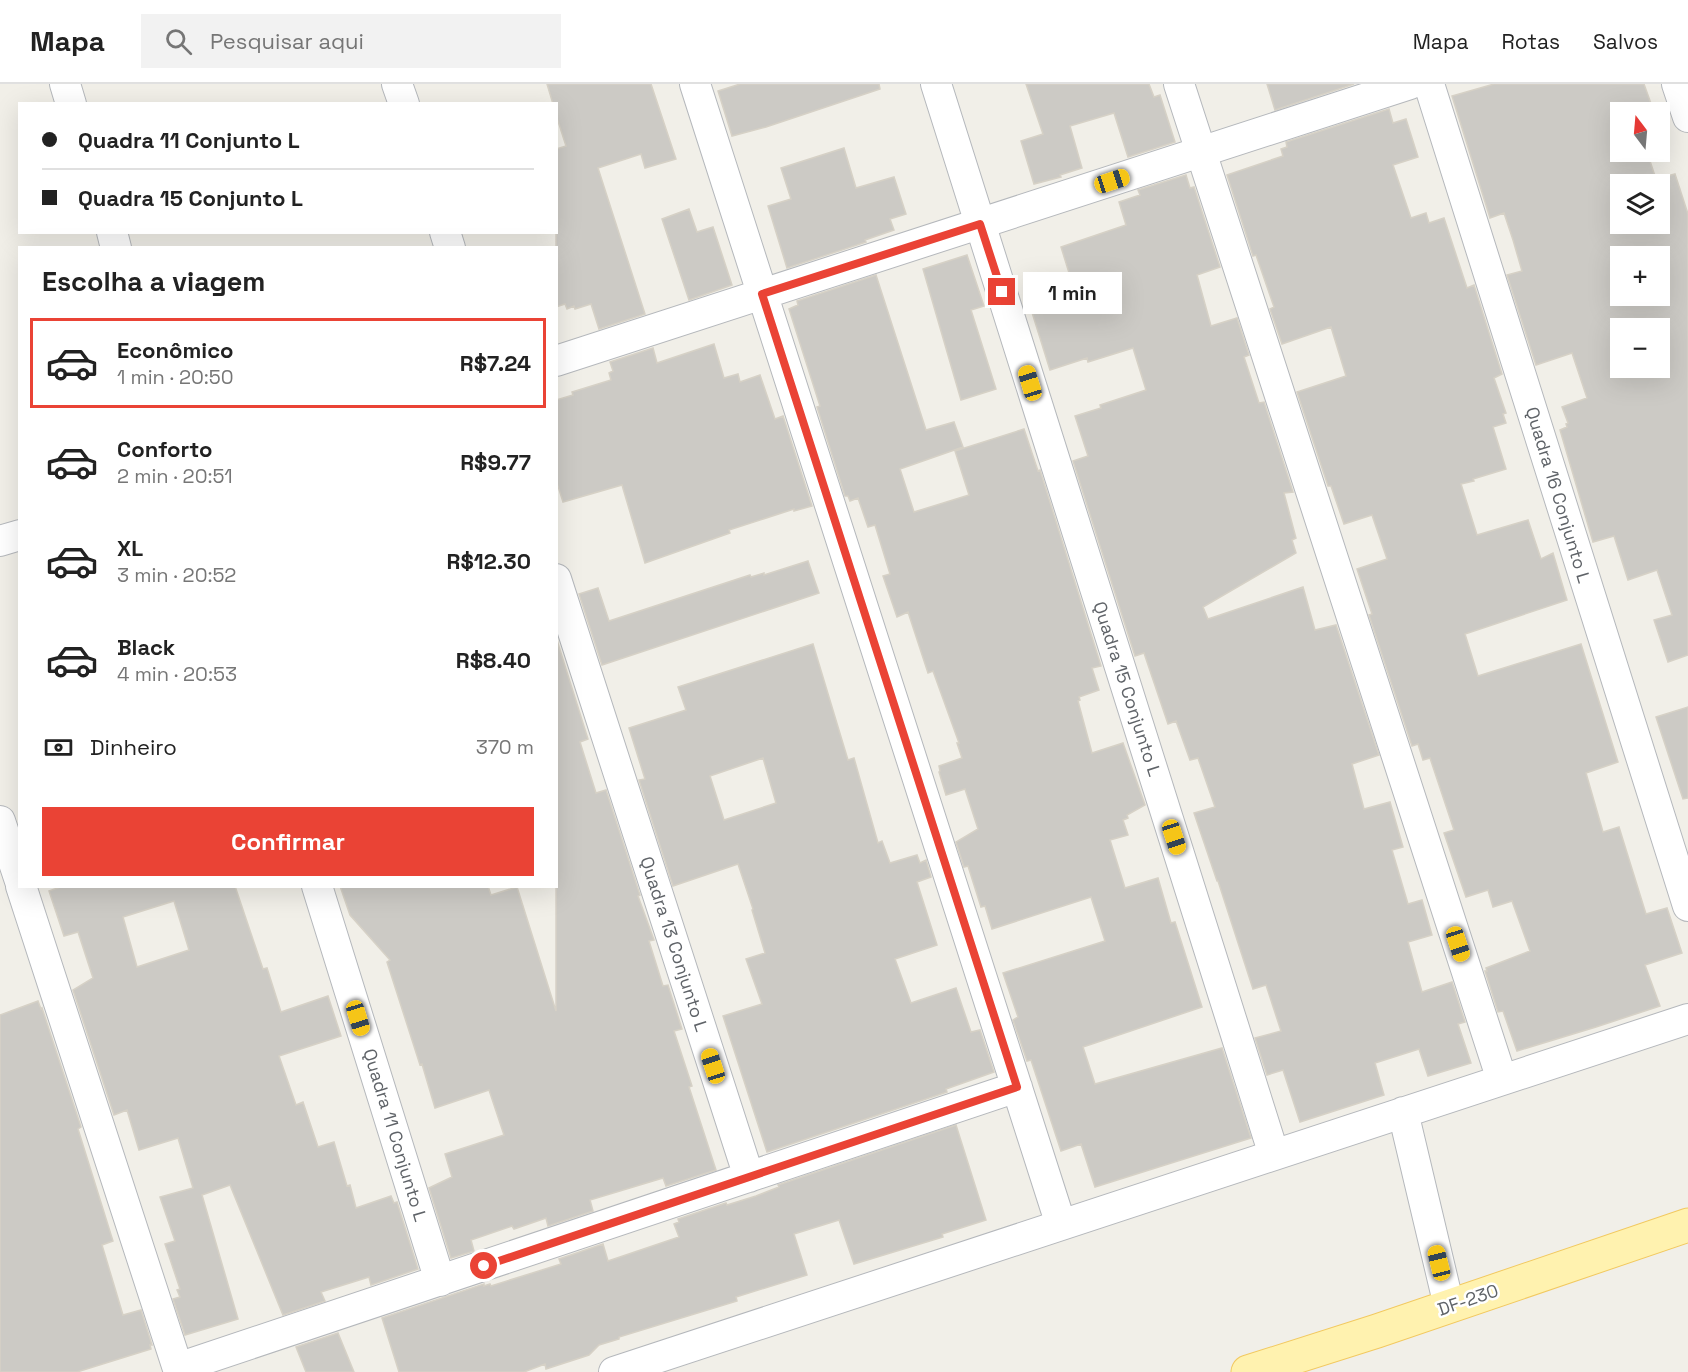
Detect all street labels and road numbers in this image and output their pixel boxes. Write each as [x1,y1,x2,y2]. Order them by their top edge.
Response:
street label: Quadra 16 Conjunto L [1521,404,1596,586]
street label: Quadra 15 Conjunto L [1088,598,1167,779]
street label: Quadra 13 Conjunto L [635,853,714,1034]
street label: Quadra 11 Conjunto L [358,1046,433,1224]
street label: DF-230 [1434,1278,1501,1321]

